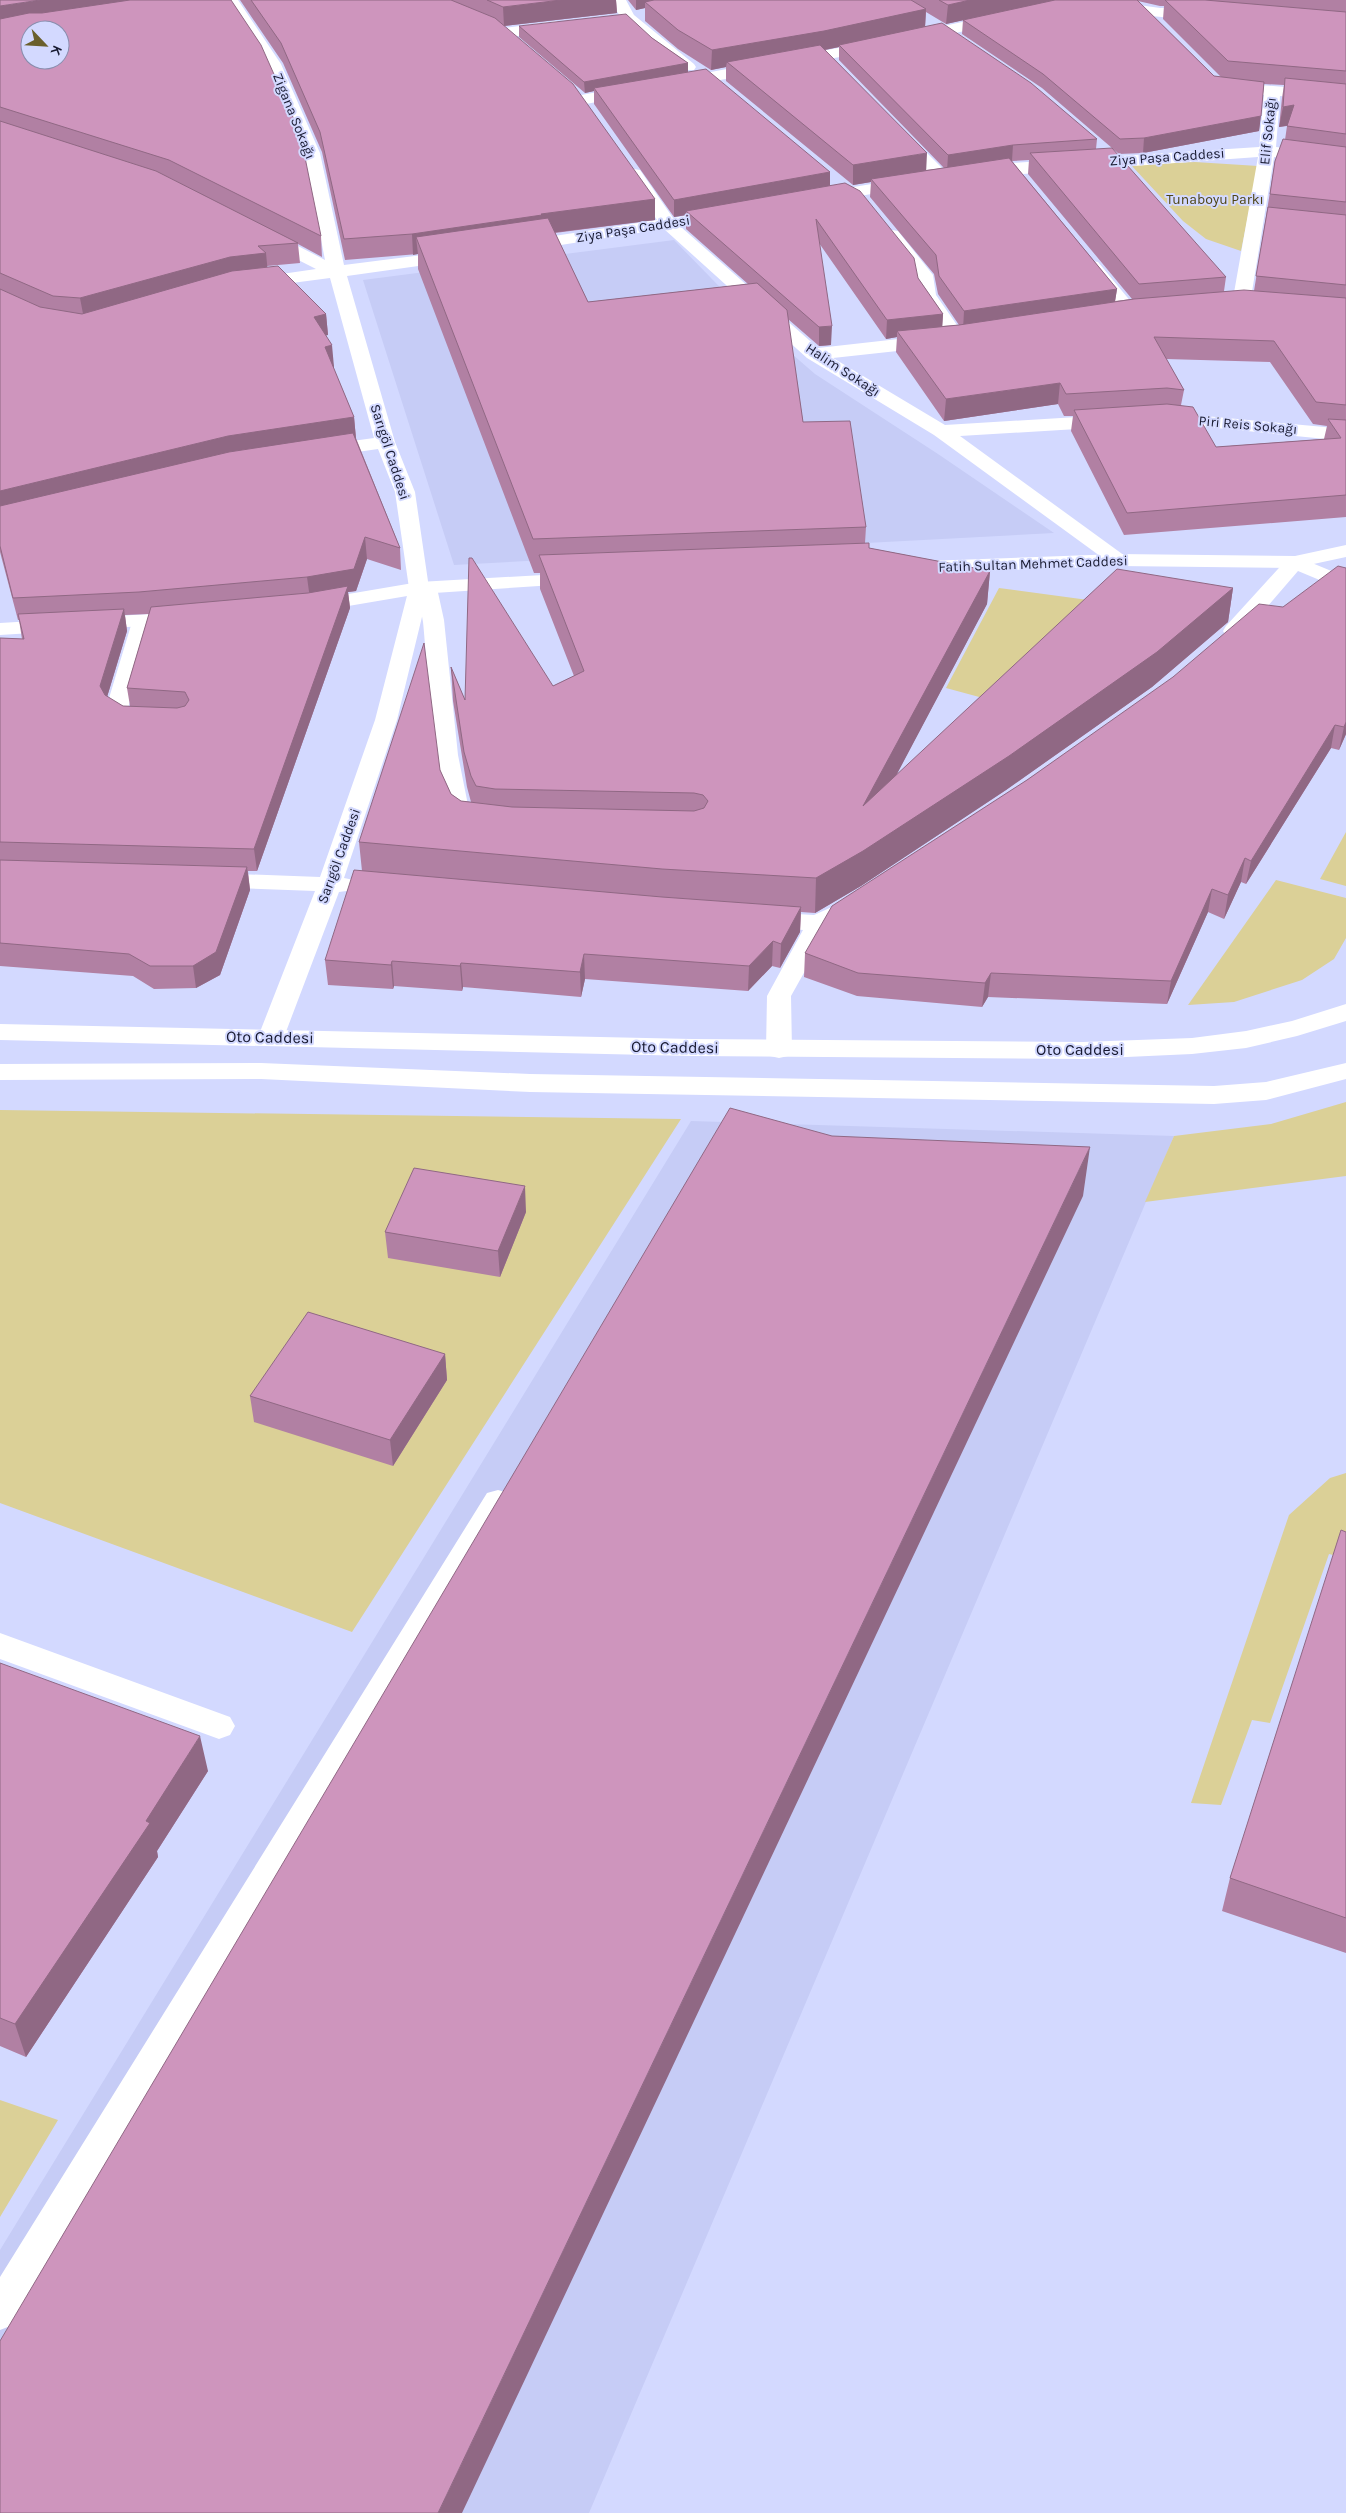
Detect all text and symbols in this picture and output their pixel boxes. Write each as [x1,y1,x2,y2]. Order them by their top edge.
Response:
north arrow [20,20,70,70]
text: K [46,43,66,59]
street label: Zigana Sokağı [269,70,319,162]
street label: Elif Sokağı [1256,96,1280,166]
street label: Ziya Paşa Caddesi [1109,144,1225,170]
park label: Tunaboyu Parkı [1166,191,1264,208]
street label: Ziya Paşa Caddesi [575,212,691,246]
street label: Halim Sokağı [803,340,883,400]
street label: Sarıgöl Caddesi [366,402,414,502]
street label: Piri Reis Sokağı [1198,412,1298,438]
street label: Fatih Sultan Mehmet Caddesi [938,552,1128,576]
street label: Sarıgöl Caddesi [314,806,364,906]
street label: Oto Caddesi [226,1027,314,1047]
street label: Oto Caddesi [631,1037,719,1057]
street label: Oto Caddesi [1036,1040,1124,1059]

